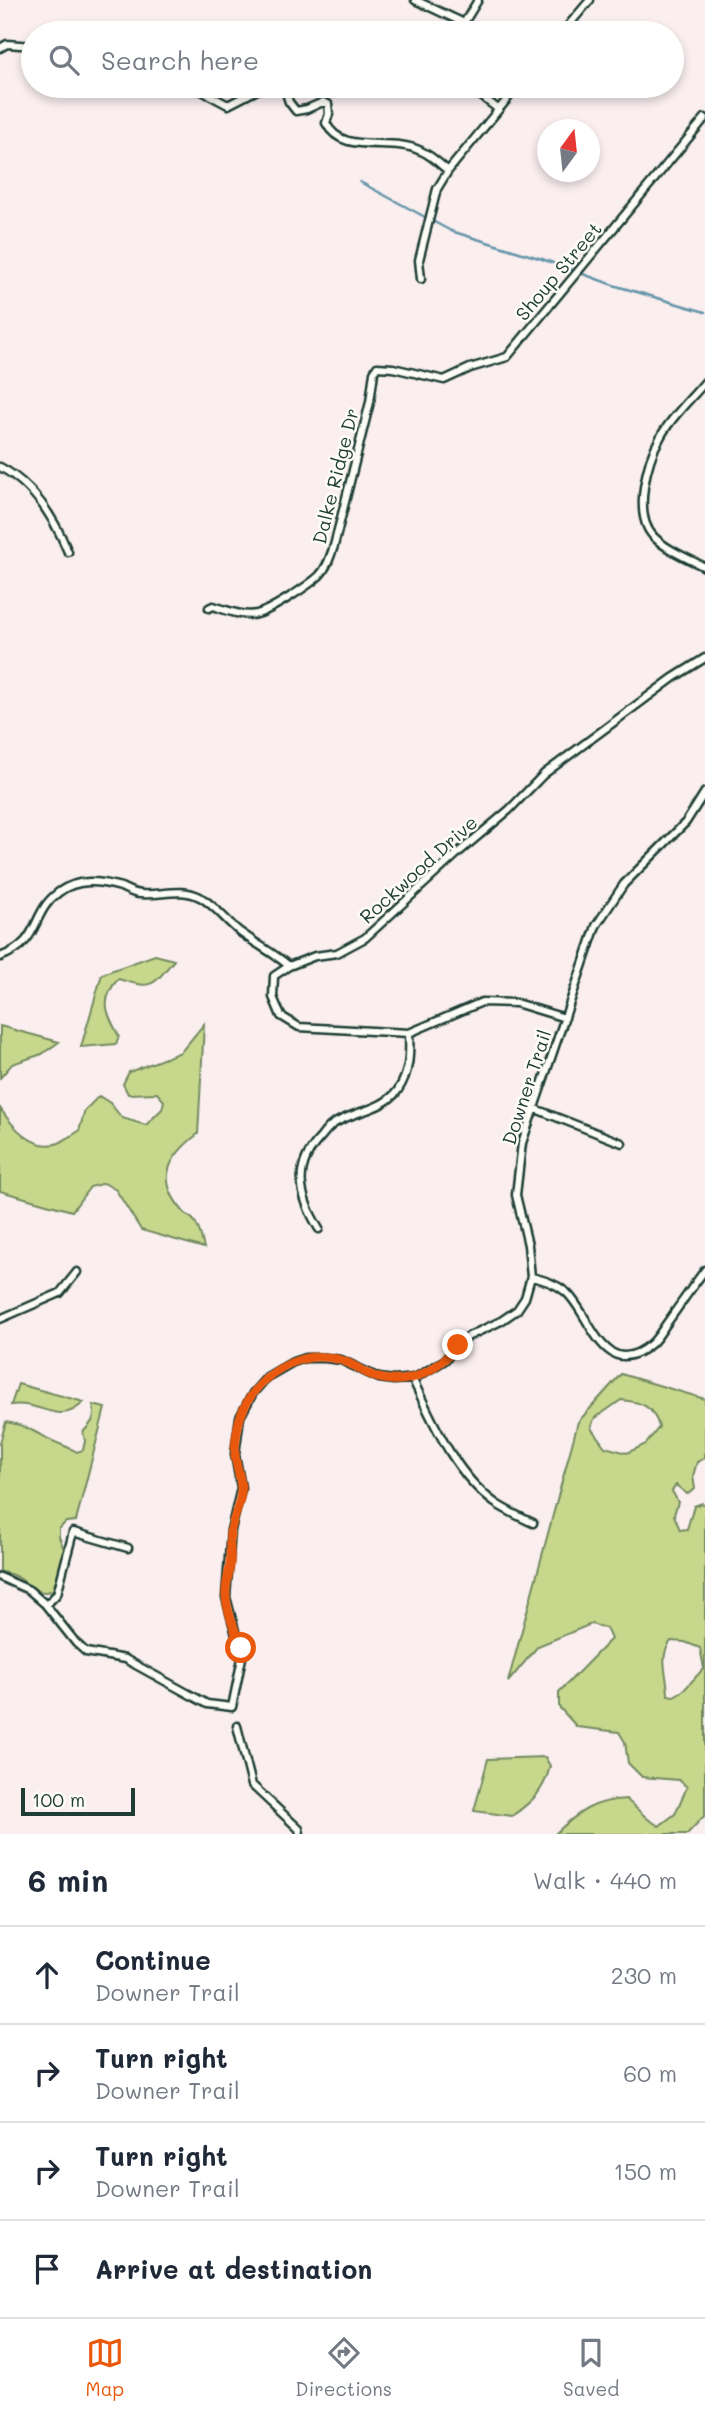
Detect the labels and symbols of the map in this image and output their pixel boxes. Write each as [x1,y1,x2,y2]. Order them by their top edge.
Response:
north arrow [537,119,600,182]
street label: Shoup Street [509,216,607,326]
street label: Dalke Ridge Dr [306,405,364,547]
street label: Rockwood Drive [354,809,482,929]
street label: Downer Trail [496,1026,556,1148]
route end [442,1329,473,1360]
route start [225,1632,256,1663]
scale bar [21,1785,135,1817]

